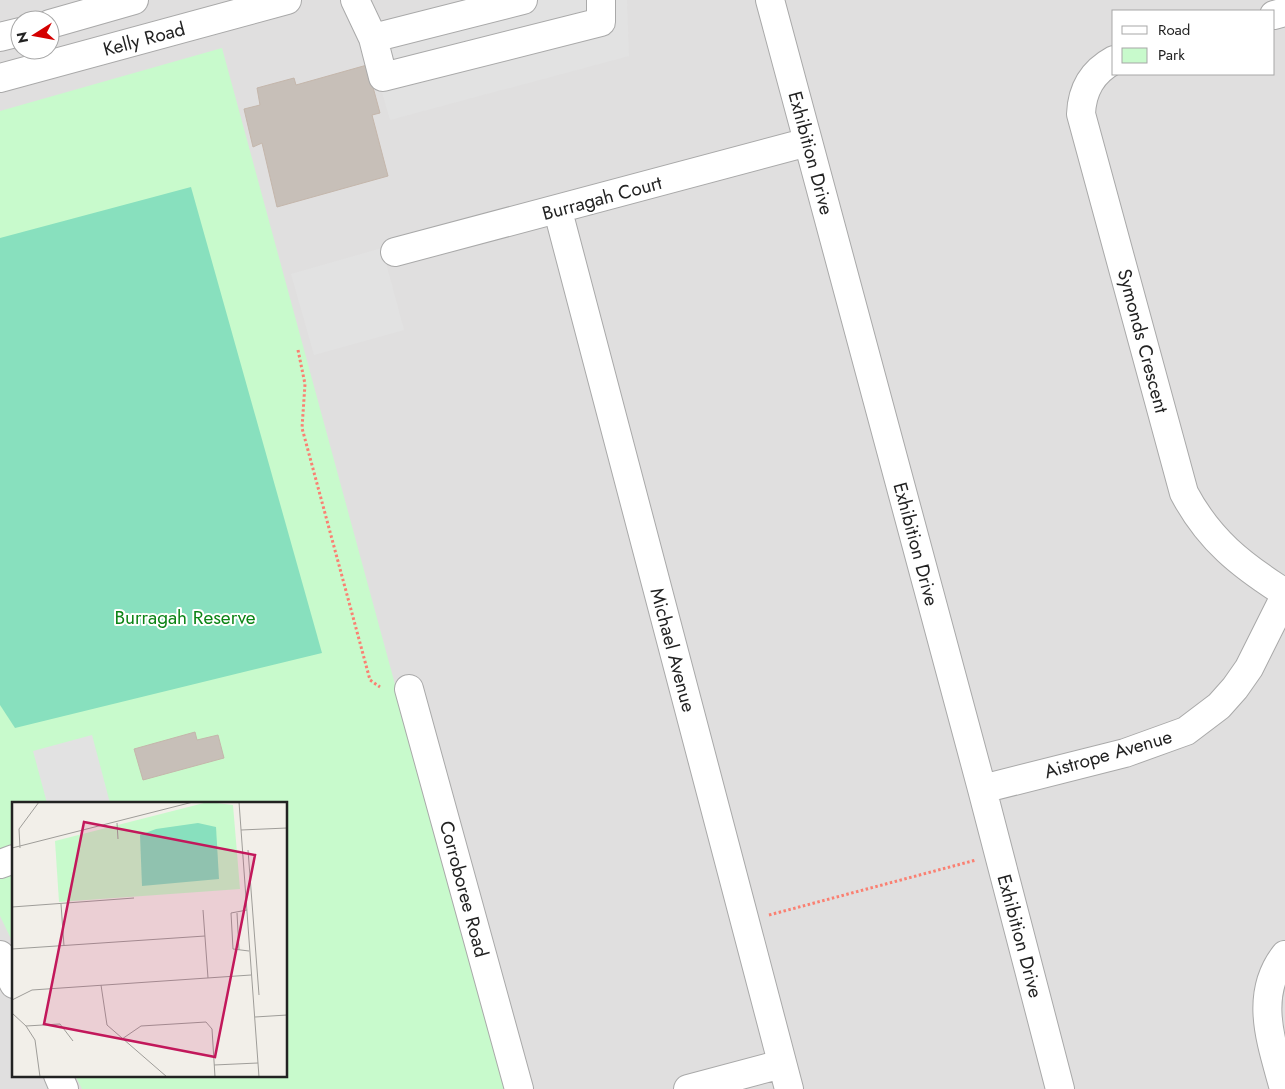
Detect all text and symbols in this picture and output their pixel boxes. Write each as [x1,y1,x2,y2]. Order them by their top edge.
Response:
north arrow [10,10,60,60]
legend [1112,10,1275,75]
street label: Kelly Road [100,15,188,63]
text: Road [1158,19,1190,41]
text: N [11,30,33,45]
text: Park [1158,44,1185,66]
street label: Exhibition Drive [782,88,841,218]
street label: Burragah Court [539,169,665,227]
street label: Symonds Crescent [1111,266,1175,416]
street label: Exhibition Drive [887,479,946,609]
street label: Michael Avenue [643,585,703,715]
park label: Burragah Reserve [114,604,256,631]
street label: Aistrope Avenue [1041,723,1175,785]
inset map [12,802,288,1076]
street label: Corroboree Road [433,818,495,960]
street label: Exhibition Drive [991,871,1050,1001]

